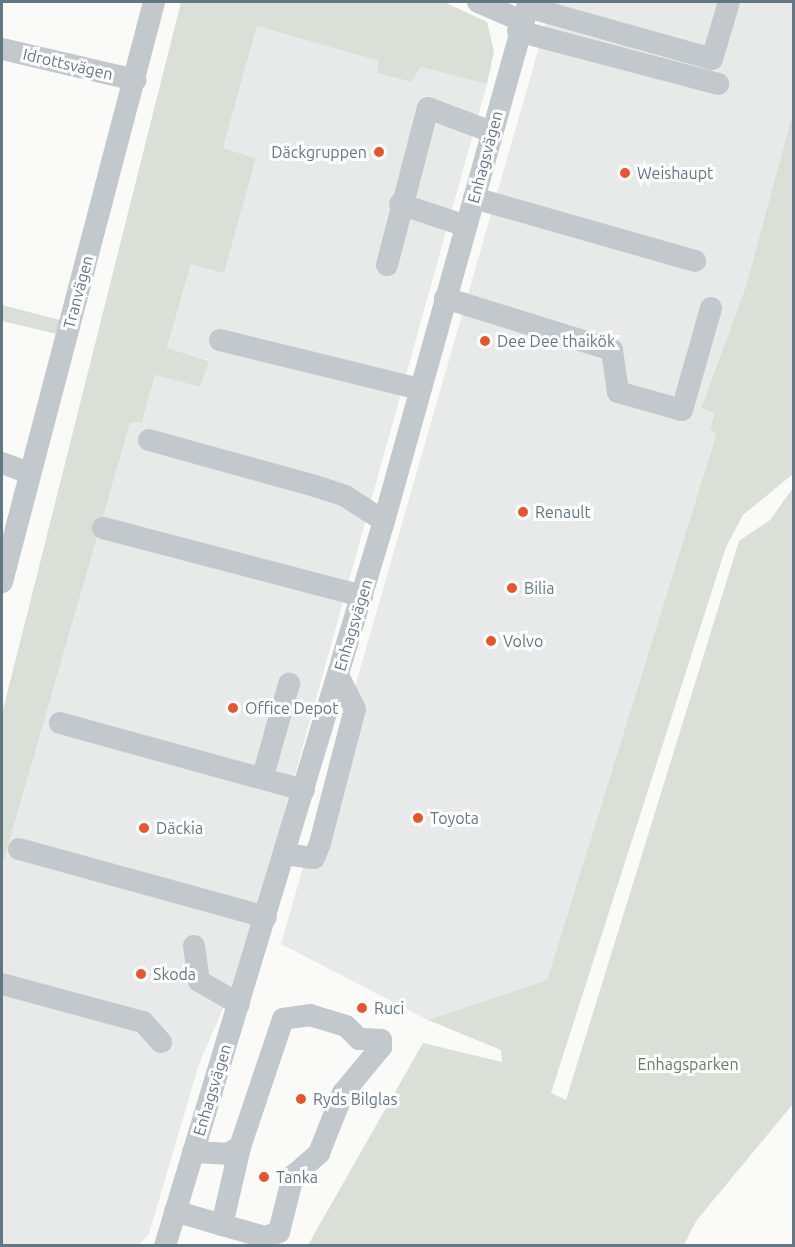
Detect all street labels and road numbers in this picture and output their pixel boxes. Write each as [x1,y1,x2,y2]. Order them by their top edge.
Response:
street label: Idrottsvägen [21,44,115,84]
street label: Enhagsvägen [463,109,507,205]
street label: Tranvägen [59,253,97,331]
street label: Enhagsvägen [330,577,376,673]
street label: Enhagsvägen [189,1042,235,1138]

